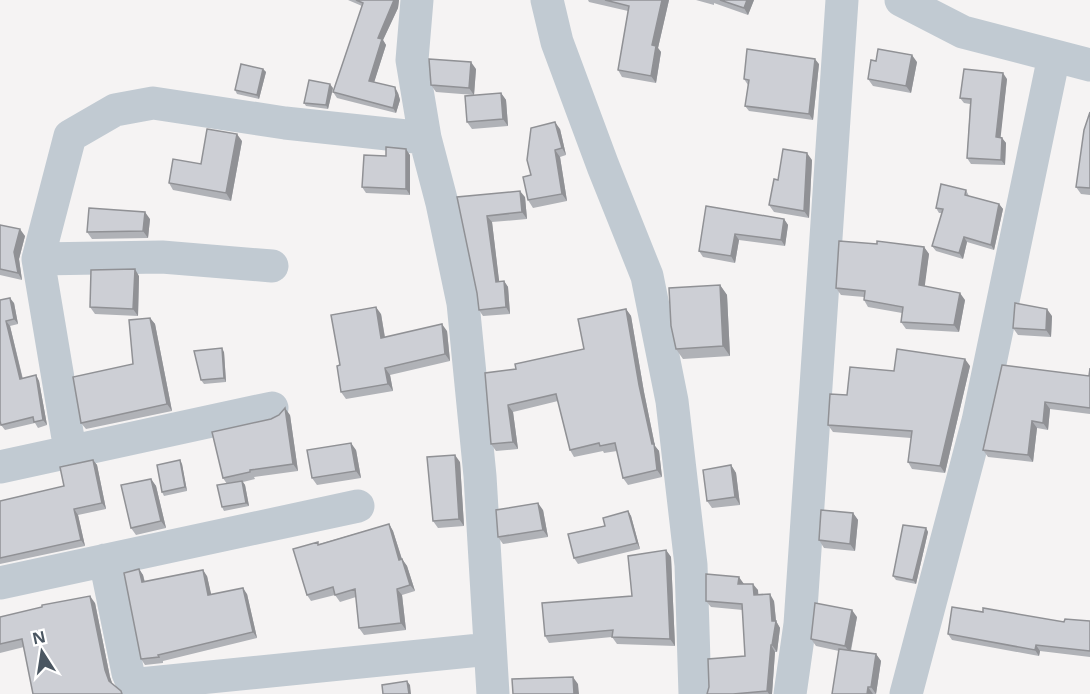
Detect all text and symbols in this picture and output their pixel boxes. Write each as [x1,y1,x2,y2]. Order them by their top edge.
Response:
north arrow [12,622,72,682]
text: N [30,625,48,649]

